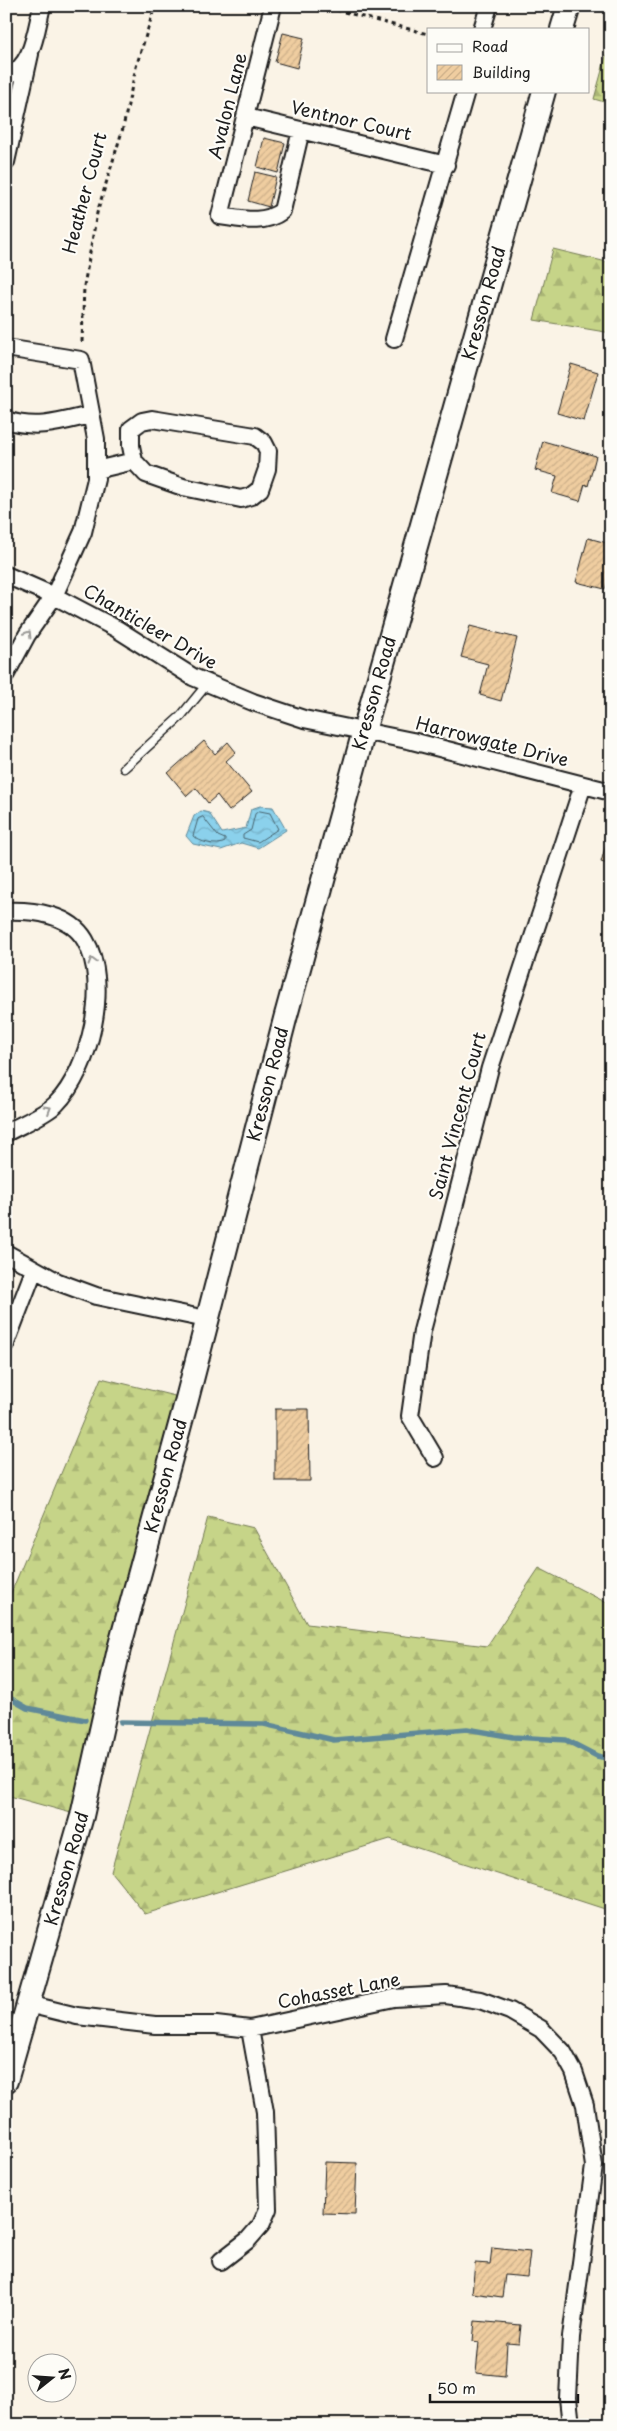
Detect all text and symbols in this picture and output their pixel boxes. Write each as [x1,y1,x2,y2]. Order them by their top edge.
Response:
legend [427,28,590,92]
text: Road [472,34,508,57]
street label: Avalon Lane [200,50,253,162]
text: Building [472,60,531,83]
street label: Ventnor Court [288,93,414,147]
street label: Heather Court [54,129,113,256]
street label: Kresson Road [454,243,512,363]
street label: Chanticleer Drive [79,576,223,675]
one-way arrow [22,630,32,639]
street label: Kresson Road [344,633,402,753]
street label: Harrowgate Drive [413,709,572,773]
one-way arrow [87,957,97,965]
street label: Kresson Road [239,1024,294,1144]
street label: Saint Vincent Court [421,1029,492,1202]
one-way arrow [43,1105,52,1115]
street label: Kresson Road [136,1415,193,1536]
street label: Kresson Road [36,1808,95,1928]
street label: Cohasset Lane [275,1964,402,2015]
north arrow [28,2354,78,2404]
text: N [53,2366,77,2382]
scale bar [430,2371,577,2403]
text: 50 m [437,2376,476,2399]

